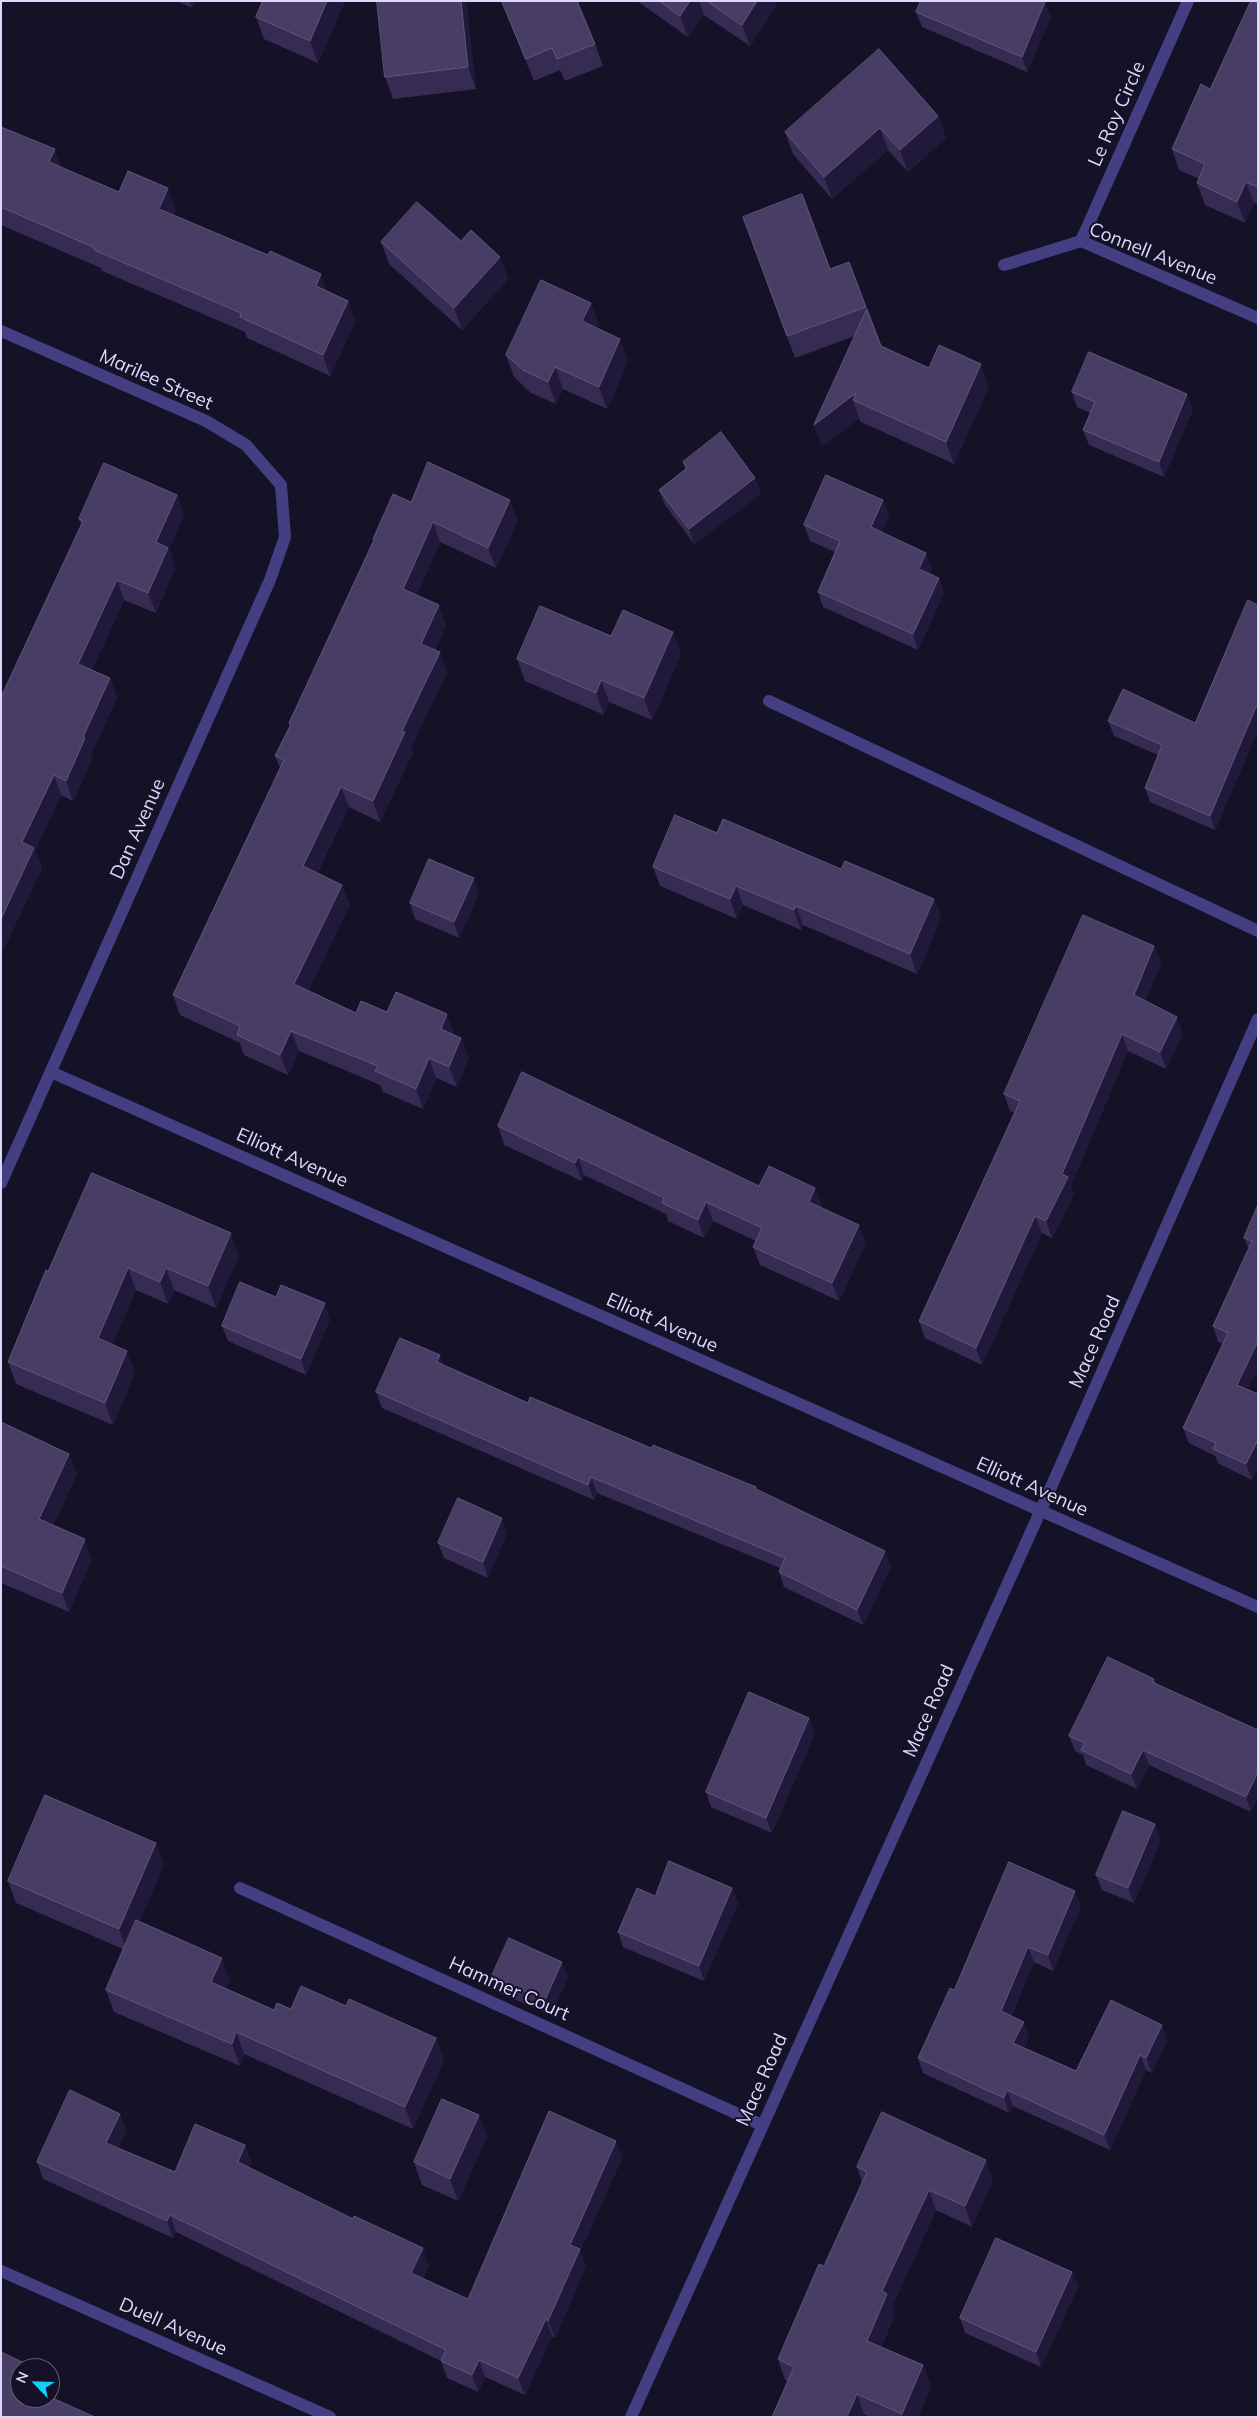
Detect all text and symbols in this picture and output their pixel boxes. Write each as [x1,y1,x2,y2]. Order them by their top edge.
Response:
street label: Le Roy Circle [1084,58,1150,170]
street label: Connell Avenue [1086,218,1220,290]
street label: Marilee Street [96,345,216,415]
street label: Dan Avenue [106,775,170,883]
street label: Elliott Avenue [233,1123,351,1193]
street label: Elliott Avenue [603,1288,721,1358]
street label: Mace Road [1064,1292,1126,1392]
street label: Elliott Avenue [973,1452,1091,1522]
street label: Mace Road [898,1661,960,1761]
street label: Hammer Court [445,1952,573,2026]
street label: Mace Road [731,2030,793,2130]
street label: Duell Avenue [116,2293,230,2361]
north arrow [10,2358,60,2408]
text: N [12,2369,33,2386]

